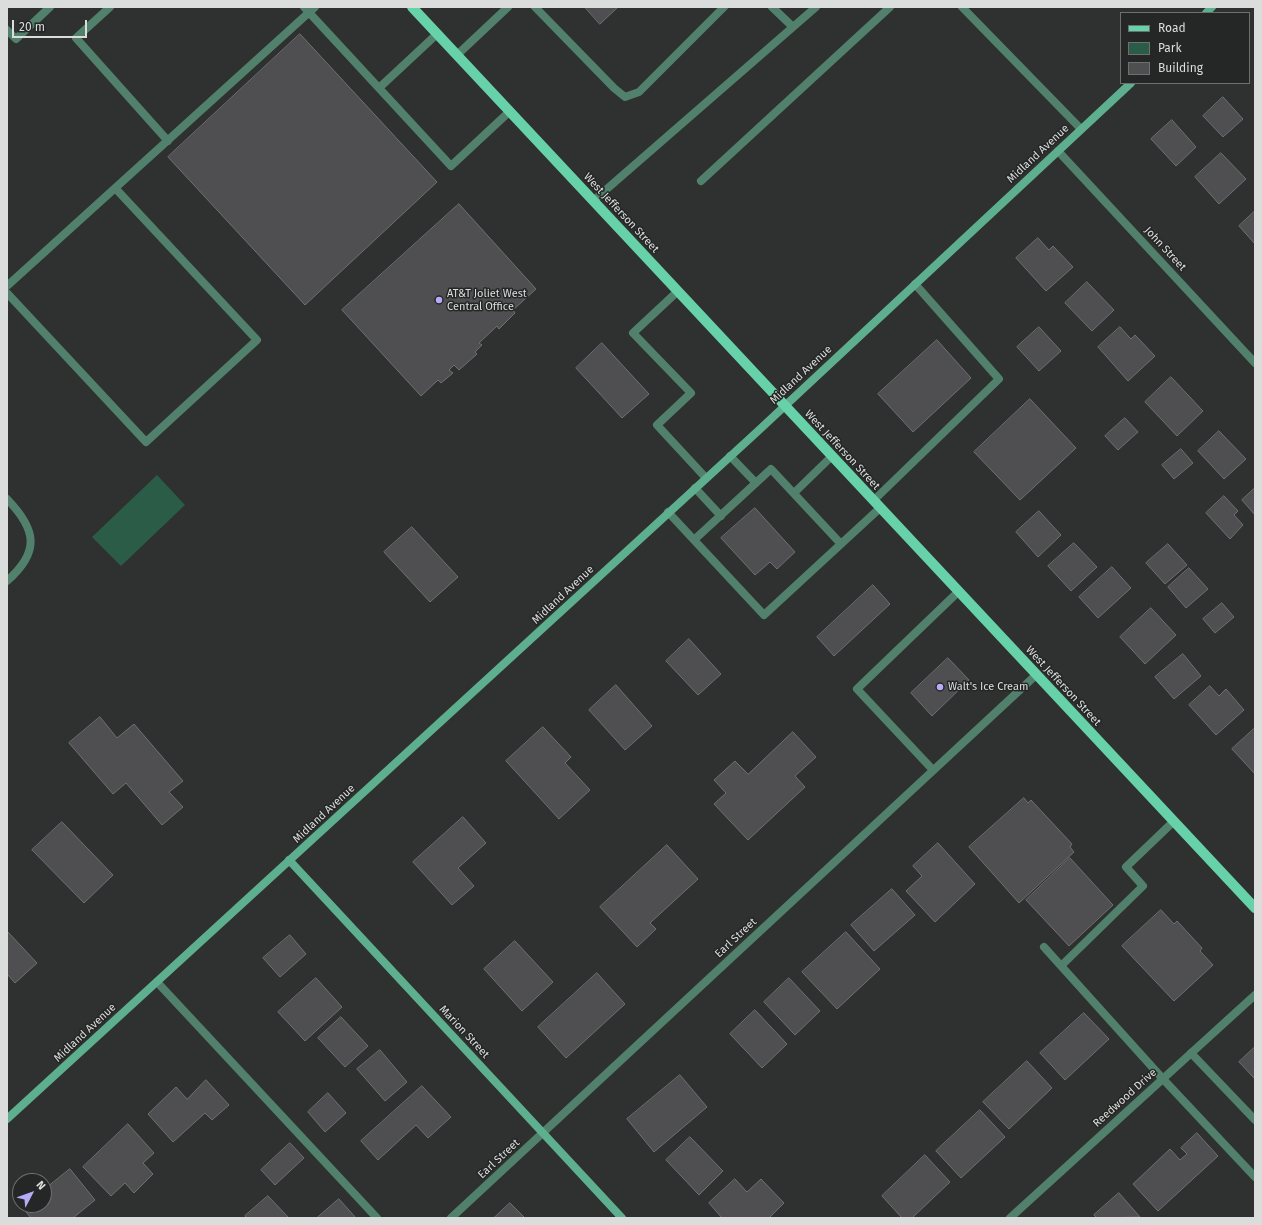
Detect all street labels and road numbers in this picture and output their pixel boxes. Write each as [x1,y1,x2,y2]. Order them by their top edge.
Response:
street label: Midland Avenue [1004,122,1072,186]
street label: West Jefferson Street [581,170,661,256]
street label: John Street [1141,224,1189,274]
street label: Midland Avenue [767,343,835,407]
street label: West Jefferson Street [802,407,882,493]
street label: Midland Avenue [529,563,597,627]
street label: West Jefferson Street [1023,643,1103,729]
street label: Midland Avenue [290,782,358,846]
street label: Earl Street [712,915,760,961]
street label: Midland Avenue [51,1001,119,1065]
street label: Marion Street [436,1003,492,1061]
street label: Reedwood Drive [1090,1066,1160,1130]
street label: Earl Street [475,1136,523,1182]

